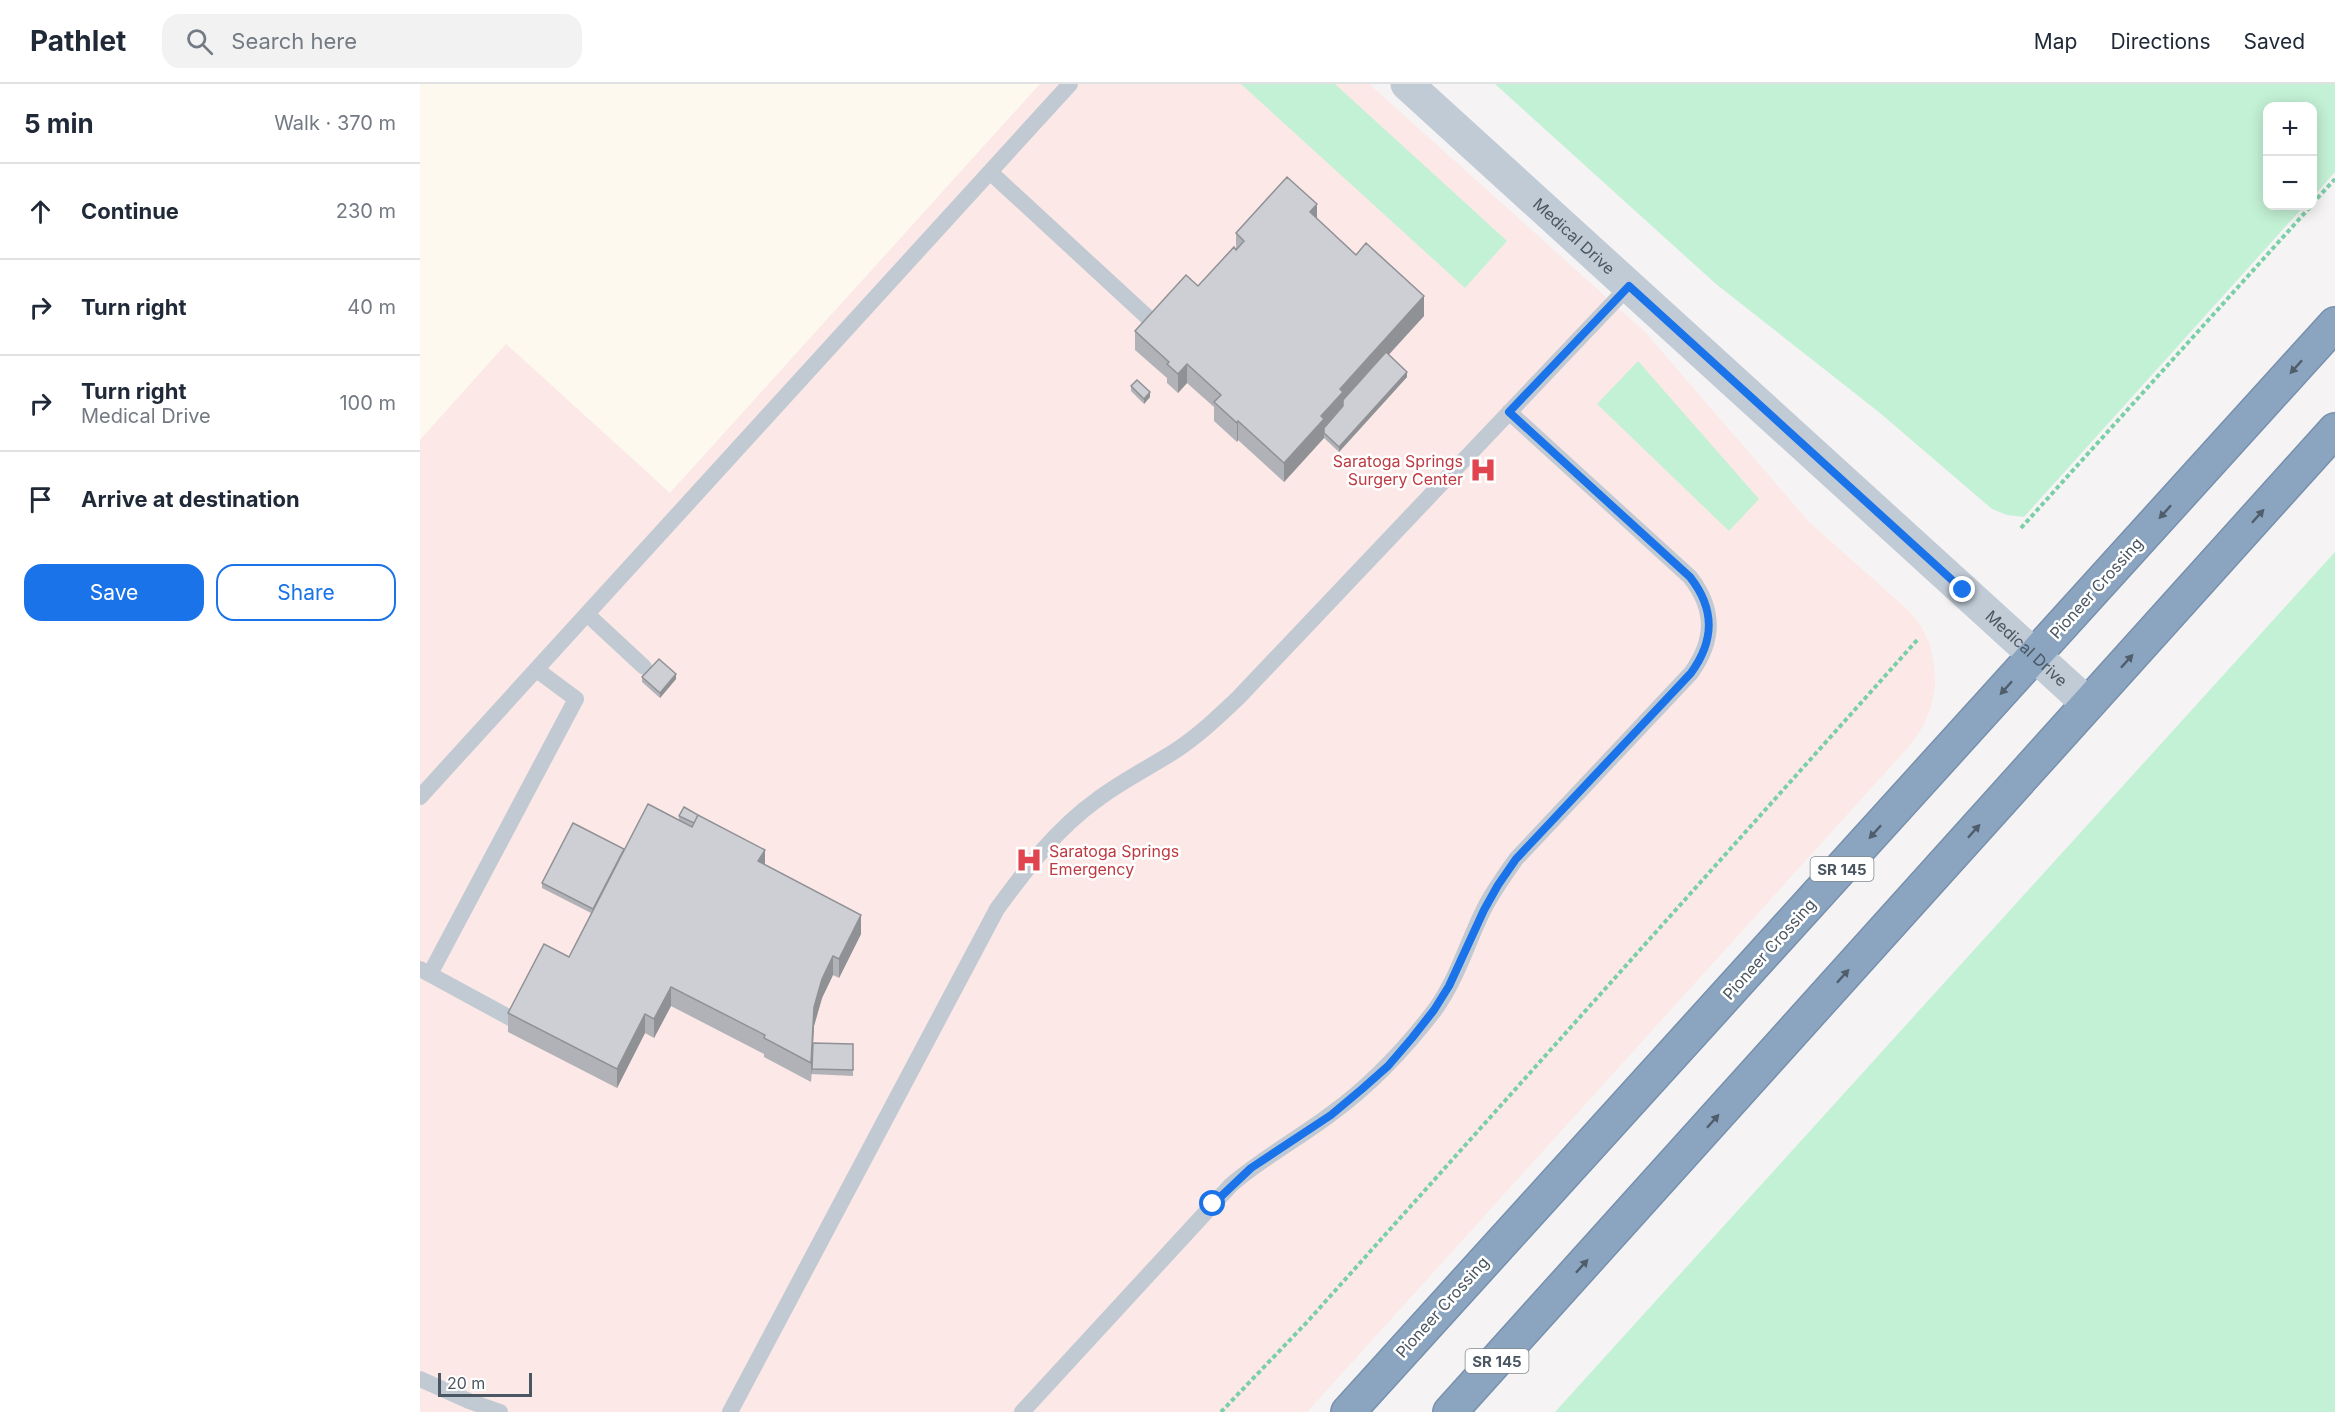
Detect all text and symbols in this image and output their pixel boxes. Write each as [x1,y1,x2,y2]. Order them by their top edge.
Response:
search box [162,14,582,68]
text: Pathlet [30,24,126,58]
icon: search [183,25,216,58]
text: Search here [231,28,357,54]
text: Map [2034,29,2077,54]
text: Directions [2110,29,2211,54]
text: Saved [2244,29,2305,54]
map controls [2263,102,2317,210]
button: + [2263,102,2317,156]
text: 5 min [24,108,94,139]
text: Walk · 370 m [274,111,396,135]
button: − [2263,156,2317,210]
street label: Medical Drive [1529,194,1619,278]
icon: ahead [24,195,57,228]
text: Continue [81,198,179,224]
text: 230 m [336,199,396,223]
icon: right [24,291,57,324]
text: Turn right [81,294,187,320]
text: 40 m [347,295,396,319]
one-way arrow [2290,359,2303,374]
text: Turn right [81,378,187,404]
icon: right [24,387,57,420]
text: 100 m [339,391,396,415]
text: Medical Drive [81,404,211,428]
place label: Saratoga Springs Surgery Center [1333,451,1463,489]
hospital icon: Saratoga Springs Surgery Center [1468,455,1498,485]
icon: arrive [24,483,57,516]
text: Arrive at destination [81,486,300,512]
one-way arrow [2159,504,2172,519]
one-way arrow [2251,509,2264,524]
street label: Pioneer Crossing [2045,533,2147,643]
button: Save [24,564,204,621]
button: Share [216,564,396,621]
route end [1949,576,1975,602]
street label: Medical Drive [1982,606,2072,690]
one-way arrow [2120,653,2134,668]
one-way arrow [2000,680,2013,695]
one-way arrow [1967,824,1980,839]
one-way arrow [1868,825,1882,840]
place label: Saratoga Springs Emergency [1049,841,1179,879]
hospital icon: Saratoga Springs Emergency [1014,845,1044,875]
road number: SR 145 [1810,857,1874,881]
street label: Pioneer Crossing [1718,894,1820,1004]
one-way arrow [1836,969,1849,984]
one-way arrow [1706,1114,1719,1129]
route start [1199,1190,1225,1216]
street label: Pioneer Crossing [1391,1252,1493,1362]
one-way arrow [1575,1258,1589,1273]
road number: SR 145 [1466,1349,1528,1373]
scale bar [438,1370,532,1398]
text: 20 m [447,1373,485,1393]

